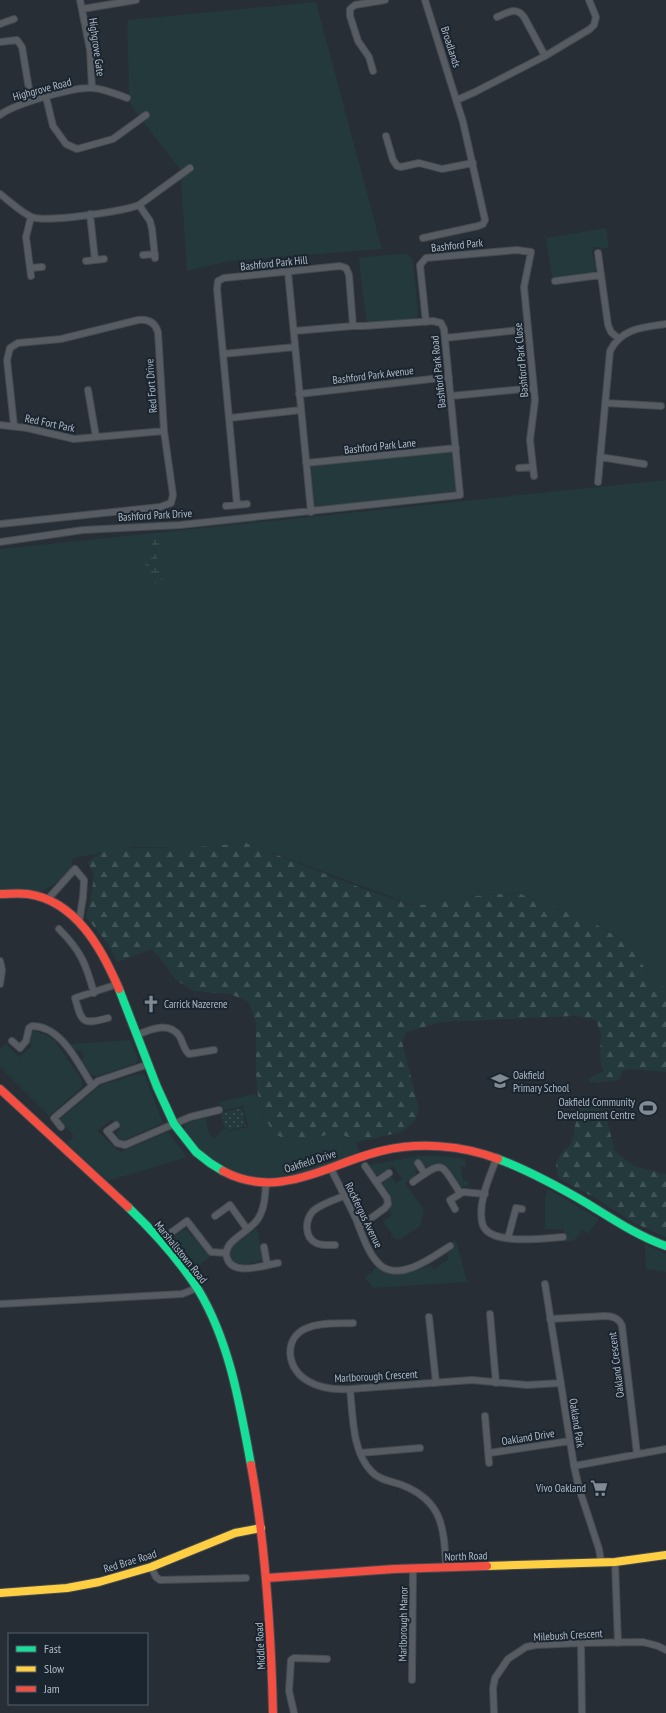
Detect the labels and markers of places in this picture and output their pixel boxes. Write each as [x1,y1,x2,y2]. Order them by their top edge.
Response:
church icon: Carrick Nazerene [141,994,161,1014]
place label: Carrick Nazerene [164,997,228,1011]
place label: Oakfield Primary School [513,1068,570,1095]
school or university icon: Oakfield Primary School [490,1071,510,1091]
place label: Oakfield Community Development Centre [557,1095,636,1122]
sports icon: Oakfield Community Development Centre [638,1098,658,1118]
supermarket icon: Vivo Oakland [589,1478,609,1498]
place label: Vivo Oakland [535,1481,586,1495]

